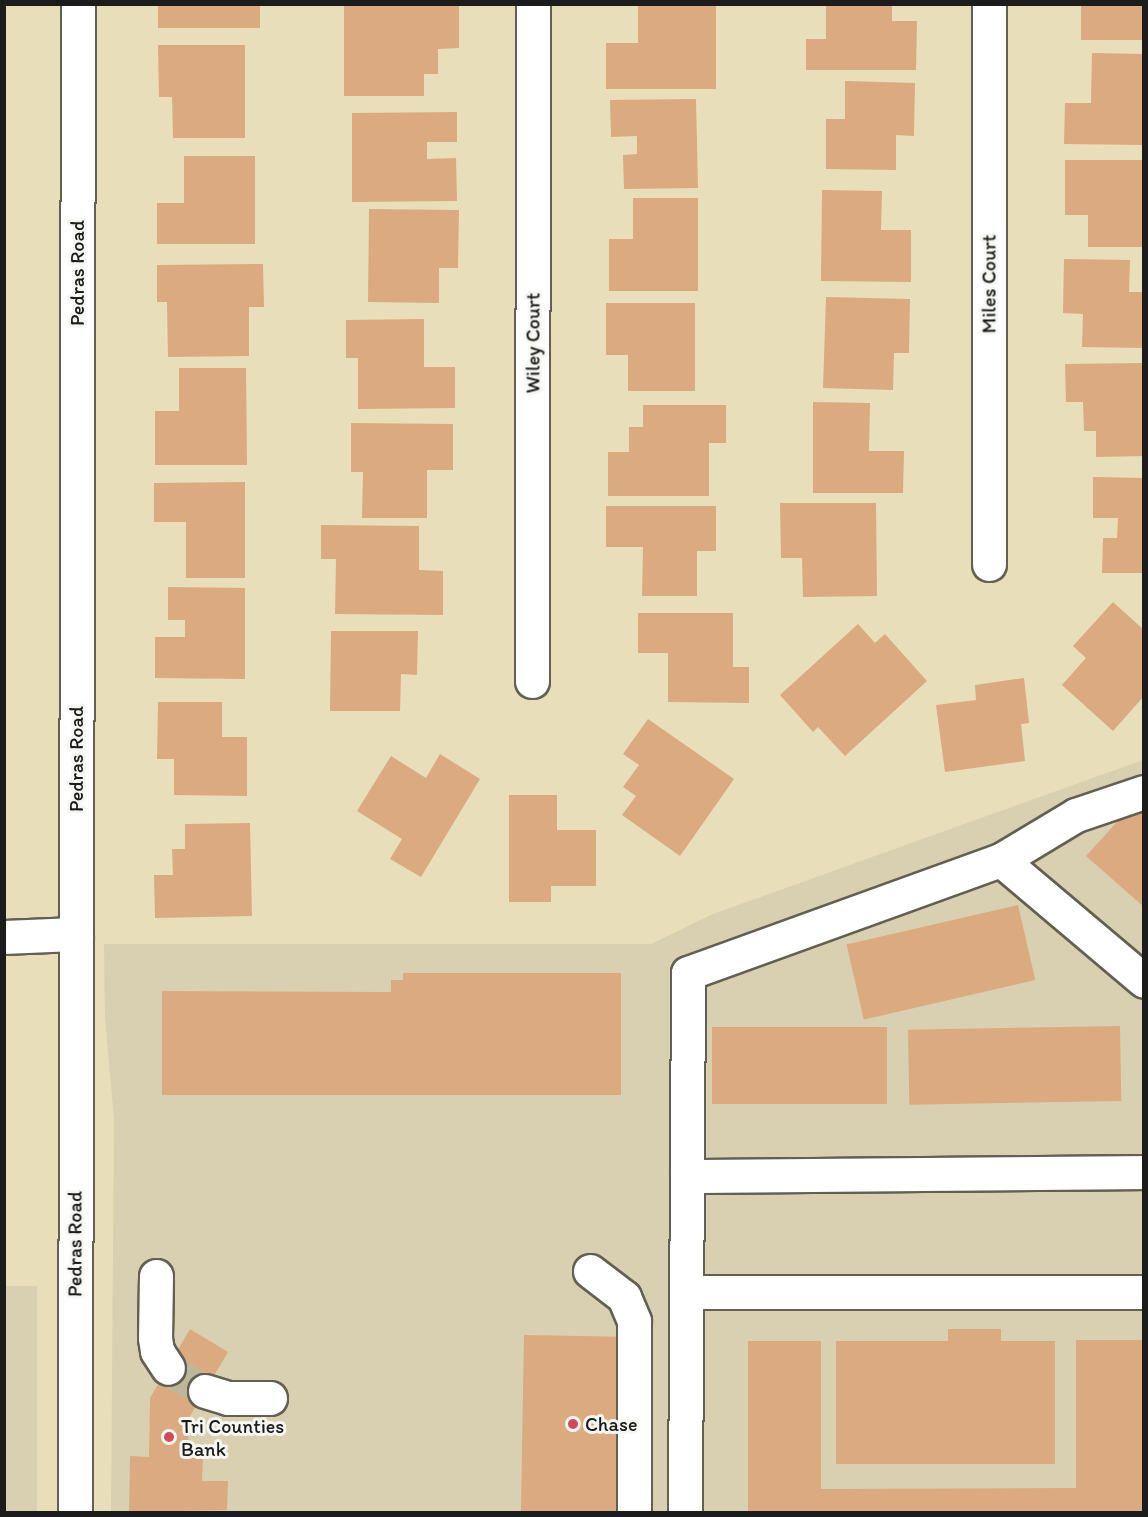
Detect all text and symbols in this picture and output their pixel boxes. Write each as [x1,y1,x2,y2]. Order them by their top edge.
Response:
street label: Pedras Road [65,220,89,326]
street label: Miles Court [977,235,1001,333]
street label: Wiley Court [521,293,545,393]
street label: Pedras Road [64,706,88,812]
street label: Pedras Road [63,1191,87,1297]
place label: Chase [585,1412,637,1436]
place label: Tri Counties Bank [181,1414,285,1461]
marker: Chase [566,1417,580,1431]
marker: Tri Counties Bank [162,1430,176,1444]

